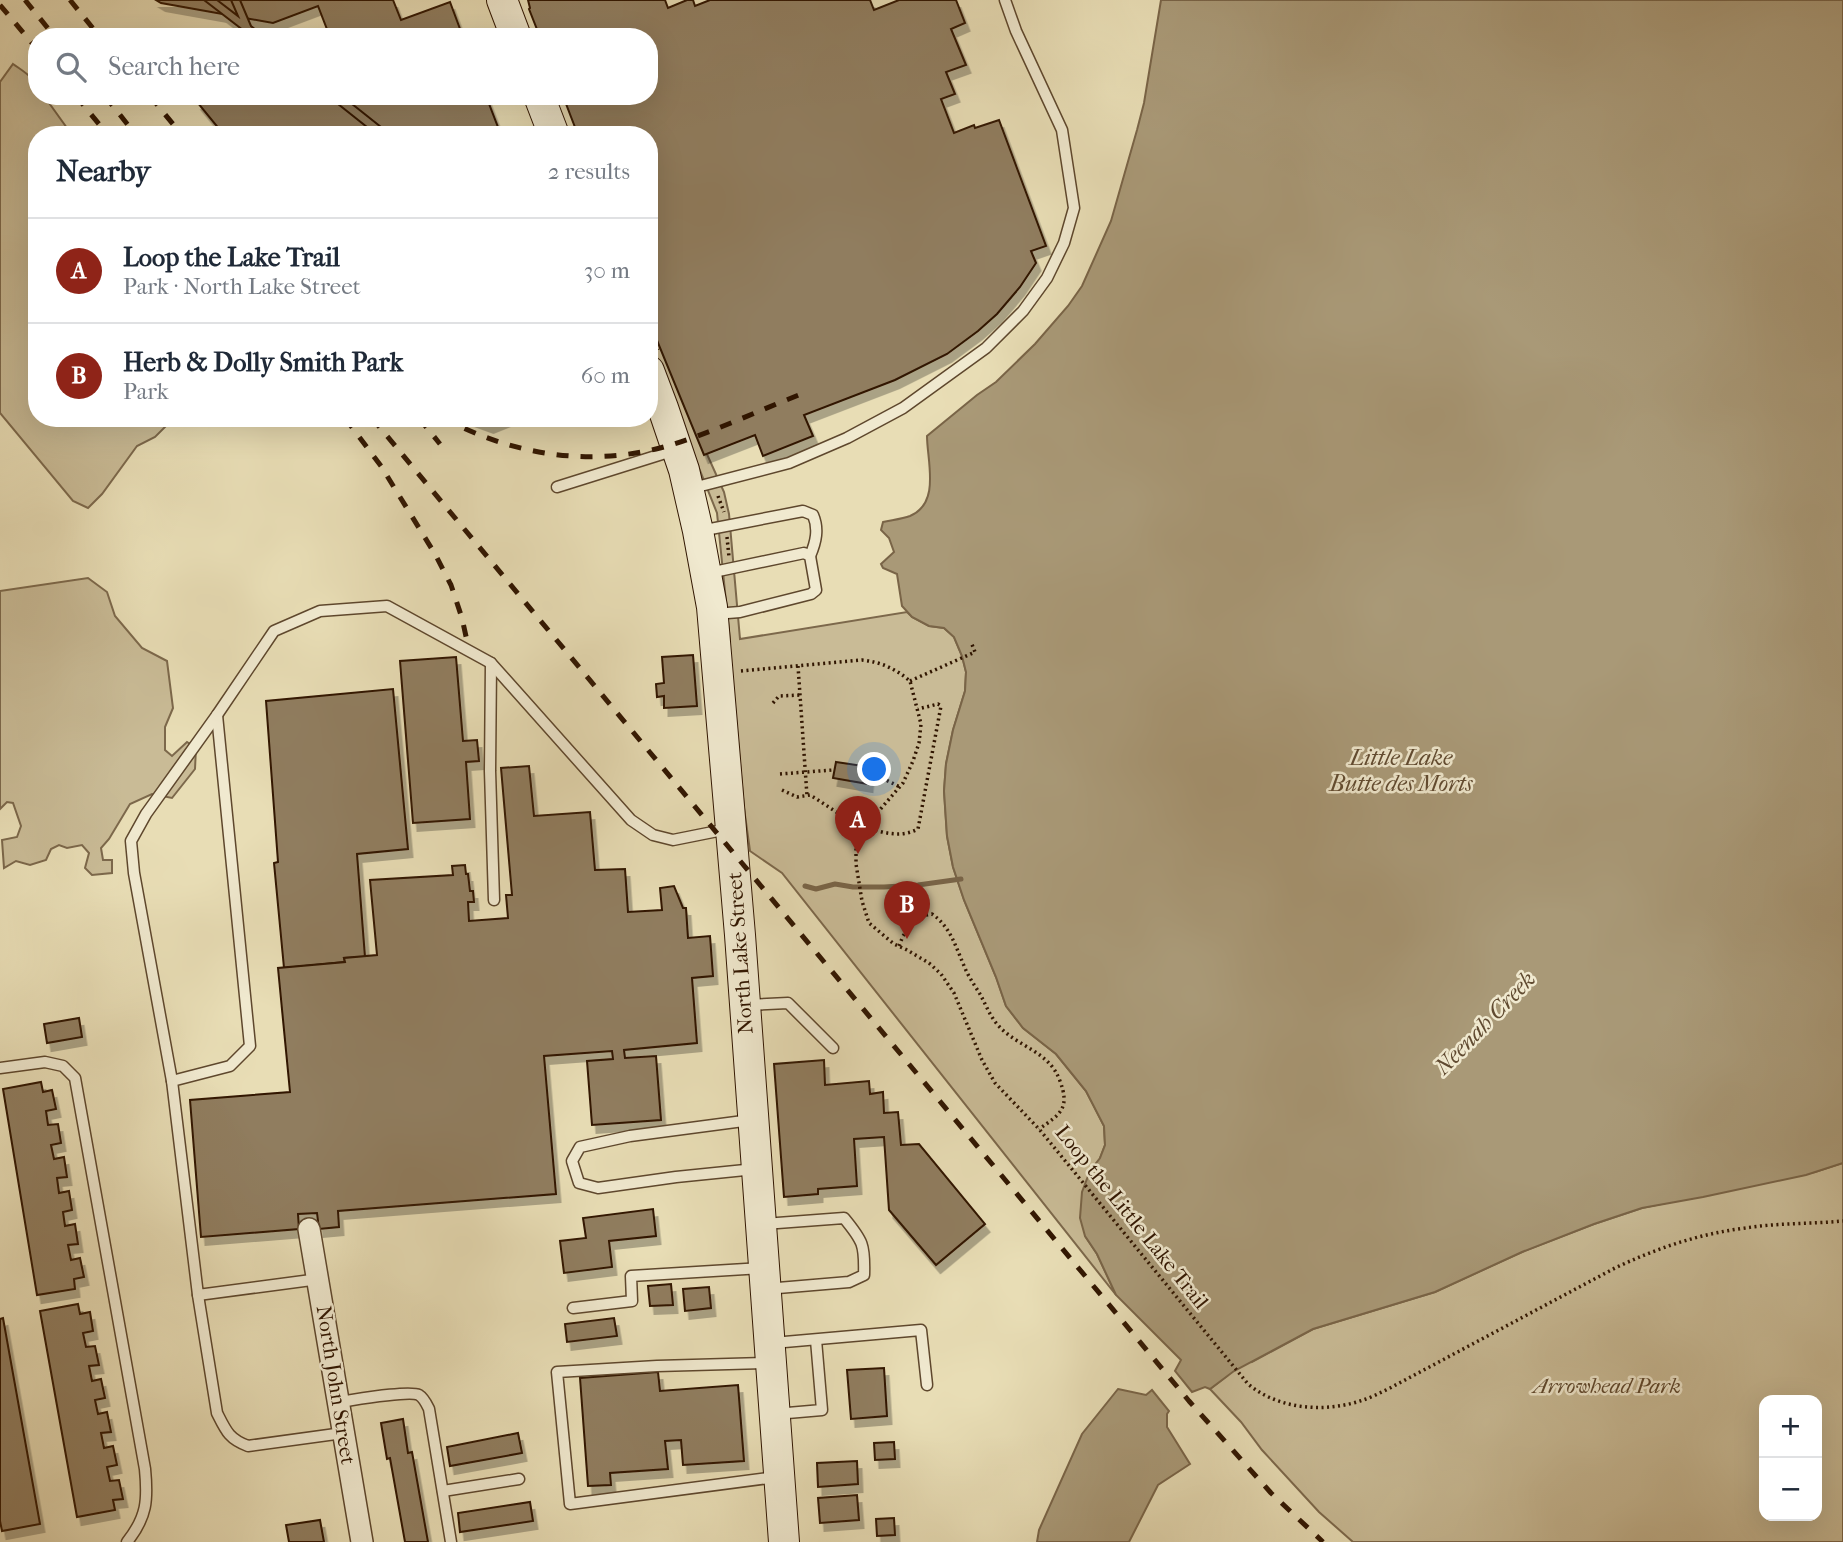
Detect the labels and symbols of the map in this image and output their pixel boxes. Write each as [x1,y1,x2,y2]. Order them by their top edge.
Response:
water label: Little Lake Butte des Morts [1327,744,1474,797]
your location [857,752,891,786]
pin: A [835,796,881,854]
street label: North Lake Street [722,871,758,1035]
pin: B [884,881,930,939]
water label: Neenah Creek [1428,966,1541,1081]
street label: Loop the Little Lake Trail [1050,1120,1214,1314]
street label: North John Street [312,1304,361,1467]
park label: Arrowhead Park [1530,1374,1681,1398]

